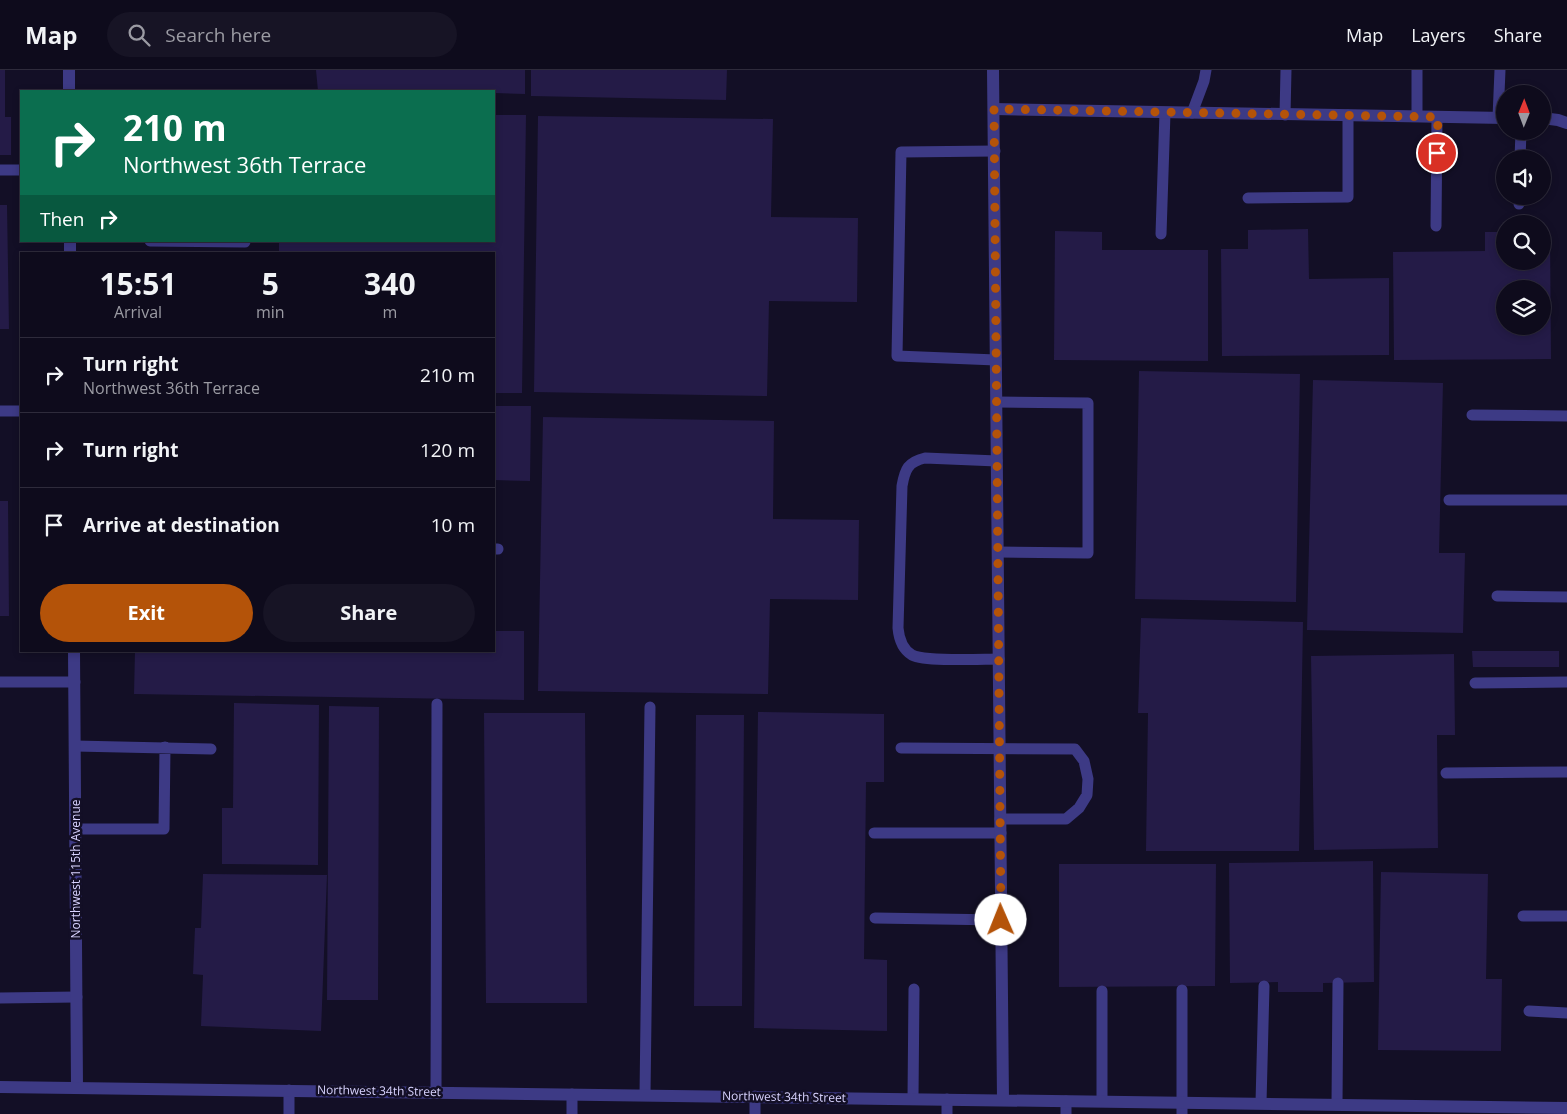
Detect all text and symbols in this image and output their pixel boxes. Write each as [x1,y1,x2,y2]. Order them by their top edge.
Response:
search box [107,12,457,57]
text: Map [25,18,77,51]
icon: search [125,21,153,49]
text: Search here [165,22,271,48]
text: Map [1346,23,1383,47]
text: Layers [1411,23,1466,47]
text: Share [1494,23,1542,47]
north arrow [1496,85,1551,140]
map controls [1496,85,1551,335]
text: 210 m [123,104,227,151]
icon: right [40,110,105,175]
pin [1416,132,1458,174]
icon: arrive [1423,139,1451,167]
text: Northwest 36th Terrace [123,149,366,179]
button: sound [1496,150,1551,205]
icon: right [94,205,122,233]
text: Then [40,206,84,232]
button: search [1496,215,1551,270]
text: 15:51 [99,263,177,304]
text: 5 [262,263,279,304]
text: 340 [364,263,416,304]
button: layers [1496,280,1551,335]
text: Arrival [114,301,162,323]
text: min [256,301,285,323]
text: m [382,301,397,323]
text: Turn right [83,351,178,377]
icon: right [40,361,68,389]
text: 210 m [420,362,475,388]
text: Northwest 36th Terrace [83,377,260,399]
icon: right [40,436,68,464]
text: Turn right [83,437,178,463]
text: 120 m [420,437,475,463]
icon: arrive [40,511,68,539]
text: Arrive at destination [83,512,280,538]
text: 10 m [431,512,475,538]
button: Exit [40,584,253,642]
button: Share [263,584,475,642]
street label: Northwest 115th Avenue [67,799,84,939]
position arrow [974,893,1026,945]
street label: Northwest 34th Street [317,1081,441,1100]
street label: Northwest 34th Street [722,1087,846,1106]

